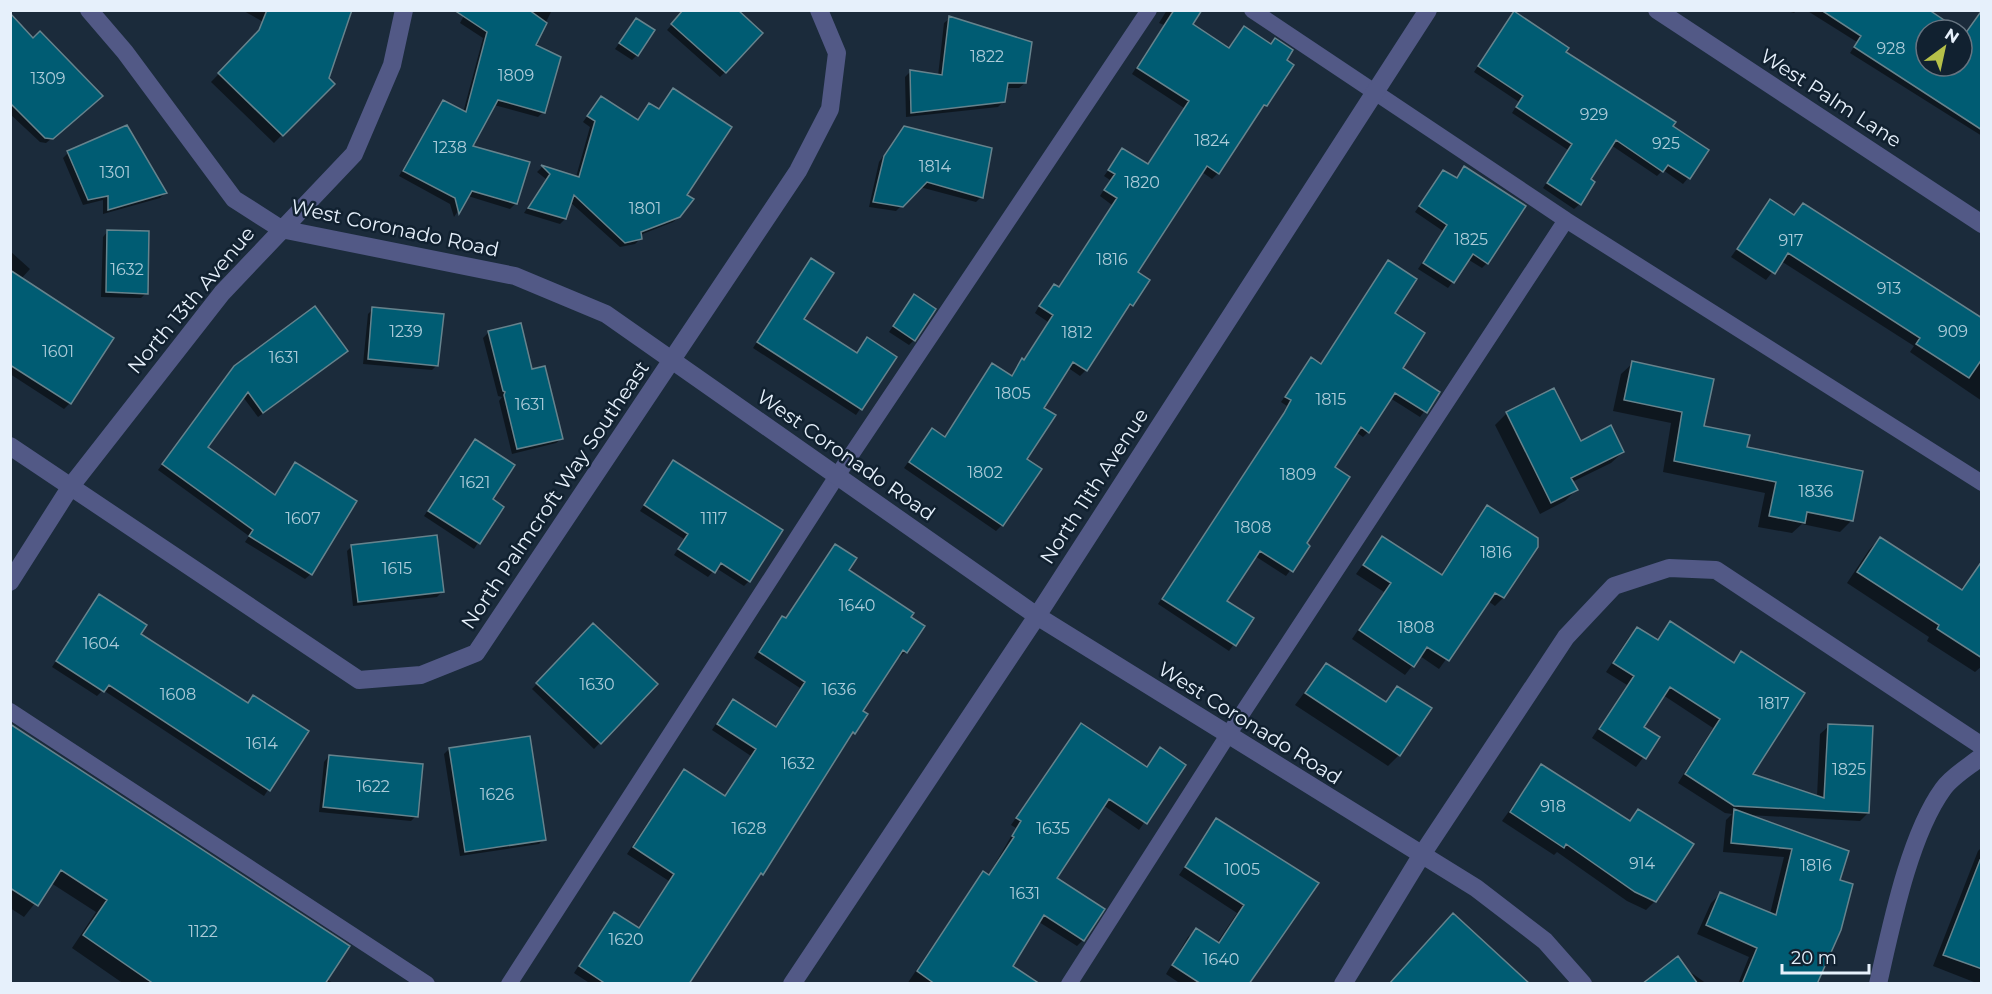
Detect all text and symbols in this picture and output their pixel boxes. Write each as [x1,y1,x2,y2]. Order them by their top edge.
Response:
north arrow [1914,18,1974,78]
text: N [1941,24,1962,47]
house number: 928 [1876,39,1906,58]
street label: West Palm Lane [1756,43,1906,153]
house number: 1822 [970,47,1004,66]
house number: 1809 [498,66,534,85]
house number: 1309 [30,69,66,88]
house number: 929 [1580,105,1608,124]
house number: 1824 [1194,131,1230,150]
house number: 925 [1652,134,1680,153]
house number: 1238 [433,138,467,157]
house number: 1814 [919,157,952,176]
house number: 1301 [99,163,131,182]
house number: 1820 [1124,173,1160,192]
street label: West Coronado Road [289,194,501,262]
house number: 1801 [629,199,661,218]
street label: North 13th Avenue [122,221,260,379]
house number: 1825 [1454,230,1488,249]
house number: 917 [1779,231,1803,250]
house number: 1816 [1096,250,1128,269]
house number: 1632 [110,260,144,279]
house number: 913 [1877,279,1901,298]
house number: 1239 [389,322,423,341]
house number: 909 [1938,322,1968,341]
house number: 1812 [1062,323,1092,342]
house number: 1601 [42,342,74,361]
house number: 1631 [269,348,299,367]
street label: North Palmcroft Way Southeast [456,356,654,634]
street label: West Coronado Road [752,384,940,526]
house number: 1805 [995,384,1031,403]
house number: 1815 [1316,390,1346,409]
house number: 1631 [515,395,545,414]
street label: North 11th Avenue [1035,404,1153,568]
house number: 1802 [967,463,1003,482]
house number: 1809 [1280,465,1316,484]
house number: 1621 [460,473,490,492]
house number: 1836 [1799,482,1834,501]
house number: 1607 [285,509,321,528]
house number: 1117 [701,509,727,528]
house number: 1808 [1235,518,1271,537]
house number: 1816 [1480,543,1512,562]
house number: 1615 [382,559,412,578]
house number: 1640 [839,596,875,615]
house number: 1808 [1398,618,1434,637]
house number: 1604 [83,634,120,653]
street label: West Coronado Road [1154,657,1346,789]
house number: 1630 [579,675,615,694]
house number: 1636 [822,680,856,699]
house number: 1608 [160,685,196,704]
house number: 1817 [1758,694,1790,713]
house number: 1614 [246,734,278,753]
house number: 1632 [781,754,815,773]
house number: 1825 [1832,760,1866,779]
house number: 1622 [356,777,390,796]
house number: 1626 [480,785,514,804]
house number: 918 [1540,797,1566,816]
house number: 1628 [732,819,766,838]
house number: 1635 [1036,819,1070,838]
house number: 914 [1629,854,1655,873]
house number: 1816 [1800,856,1832,875]
house number: 1005 [1224,860,1260,879]
house number: 1631 [1010,884,1040,903]
house number: 1122 [188,922,218,941]
house number: 1620 [608,930,644,949]
scale bar [1782,937,1869,975]
text: 20 m [1791,947,1837,969]
house number: 1640 [1203,950,1239,969]

